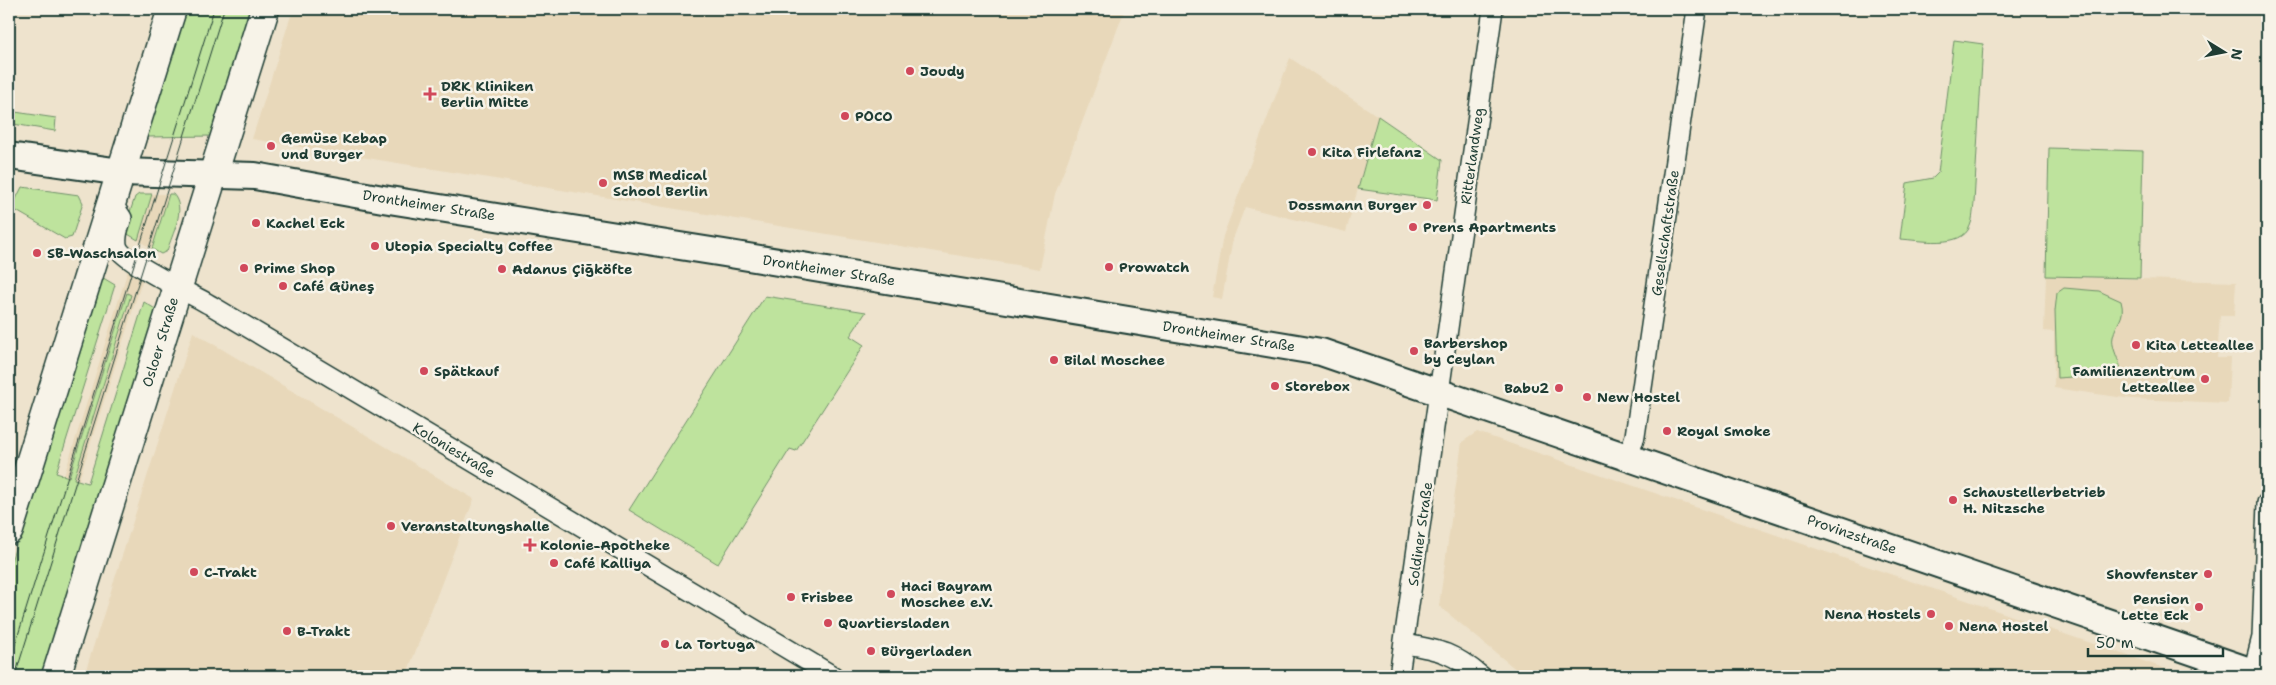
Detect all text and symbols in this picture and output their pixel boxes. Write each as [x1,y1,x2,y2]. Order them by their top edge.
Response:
north arrow [2198,28,2248,78]
text: N [2227,47,2247,61]
place label: Joudy [920,62,965,80]
marker: Joudy [904,65,916,77]
place label: DRK Kliniken Berlin Mitte [441,77,534,111]
marker: DRK Kliniken Berlin Mitte [423,87,437,101]
place label: POCO [855,107,893,125]
street label: Ritterlandweg [1456,107,1488,205]
marker: POCO [839,110,851,122]
place label: Gemüse Kebap und Burger [281,129,387,163]
marker: Gemüse Kebap und Burger [265,140,277,152]
place label: Kita Firlefanz [1322,143,1422,161]
marker: Kita Firlefanz [1306,146,1318,158]
place label: MSB Medical School Berlin [613,166,708,200]
street label: Gesellschaftstraße [1647,169,1683,297]
marker: MSB Medical School Berlin [597,177,609,189]
street label: Drontheimer Straße [361,186,497,224]
place label: Dossmann Burger [1288,196,1417,214]
marker: Dossmann Burger [1421,199,1433,211]
place label: Kachel Eck [266,214,345,232]
marker: Kachel Eck [250,217,262,229]
place label: Prens Apartments [1423,218,1556,236]
marker: Prens Apartments [1407,221,1419,233]
place label: Utopia Specialty Coffee [385,237,553,255]
marker: Utopia Specialty Coffee [369,240,381,252]
place label: SB-Waschsalon [47,244,156,262]
marker: SB-Waschsalon [31,247,43,259]
street label: Drontheimer Straße [761,251,897,289]
place label: Prowatch [1119,258,1189,276]
place label: Prime Shop [254,259,335,277]
place label: Adanus Çiğköfte [512,260,632,278]
marker: Prowatch [1103,261,1115,273]
marker: Prime Shop [238,262,250,274]
marker: Adanus Çiğköfte [496,263,508,275]
place label: Café Güneş [293,277,374,295]
marker: Café Güneş [277,280,289,292]
street label: Osloer Straße [138,295,182,389]
street label: Drontheimer Straße [1161,317,1297,355]
place label: Barbershop by Ceylan [1424,334,1508,368]
place label: Kita Letteallee [2146,336,2254,354]
marker: Kita Letteallee [2130,339,2142,351]
marker: Barbershop by Ceylan [1408,345,1420,357]
place label: Bilal Moschee [1064,351,1165,369]
marker: Bilal Moschee [1048,354,1060,366]
place label: Spätkauf [434,362,500,380]
place label: Familienzentrum Letteallee [2072,362,2195,396]
marker: Spätkauf [418,365,430,377]
marker: Familienzentrum Letteallee [2199,373,2211,385]
place label: Storebox [1285,377,1350,395]
place label: Babu2 [1504,379,1549,397]
marker: Storebox [1269,380,1281,392]
marker: Babu2 [1553,382,1565,394]
place label: New Hostel [1597,388,1680,406]
marker: New Hostel [1581,391,1593,403]
street label: Koloniestraße [409,418,499,482]
place label: Royal Smoke [1677,422,1771,440]
marker: Royal Smoke [1661,425,1673,437]
street label: Soldiner Straße [1404,481,1436,587]
place label: Schaustellerbetrieb H. Nitzsche [1963,483,2106,517]
marker: Schaustellerbetrieb H. Nitzsche [1947,494,1959,506]
street label: Provinzstraße [1805,510,1899,558]
place label: Veranstaltungshalle [401,517,550,535]
marker: Veranstaltungshalle [385,520,397,532]
place label: Kolonie-Apotheke [540,536,670,554]
marker: Kolonie-Apotheke [524,539,536,551]
place label: Café Kalliya [564,554,651,572]
marker: Café Kalliya [548,557,560,569]
place label: C-Trakt [204,563,257,581]
place label: Showfenster [2106,565,2198,583]
marker: C-Trakt [188,566,200,578]
marker: Showfenster [2202,568,2214,580]
place label: Haci Bayram Moschee e.V. [901,577,993,611]
place label: Frisbee [801,588,853,606]
marker: Haci Bayram Moschee e.V. [885,588,897,600]
place label: Pension Lette Eck [2121,590,2189,624]
marker: Frisbee [785,591,797,603]
marker: Pension Lette Eck [2193,601,2205,613]
place label: Nena Hostels [1824,605,1921,623]
marker: Nena Hostels [1925,608,1937,620]
place label: Quartiersladen [838,614,950,632]
marker: Quartiersladen [822,617,834,629]
place label: Nena Hostel [1959,617,2048,635]
marker: Nena Hostel [1943,620,1955,632]
place label: B-Trakt [297,622,350,640]
marker: B-Trakt [281,625,293,637]
scale bar [2088,625,2224,657]
text: 50 m [2096,633,2134,653]
place label: La Tortuga [675,635,755,653]
marker: La Tortuga [659,638,671,650]
place label: Bürgerladen [881,642,972,660]
marker: Bürgerladen [865,645,877,657]

